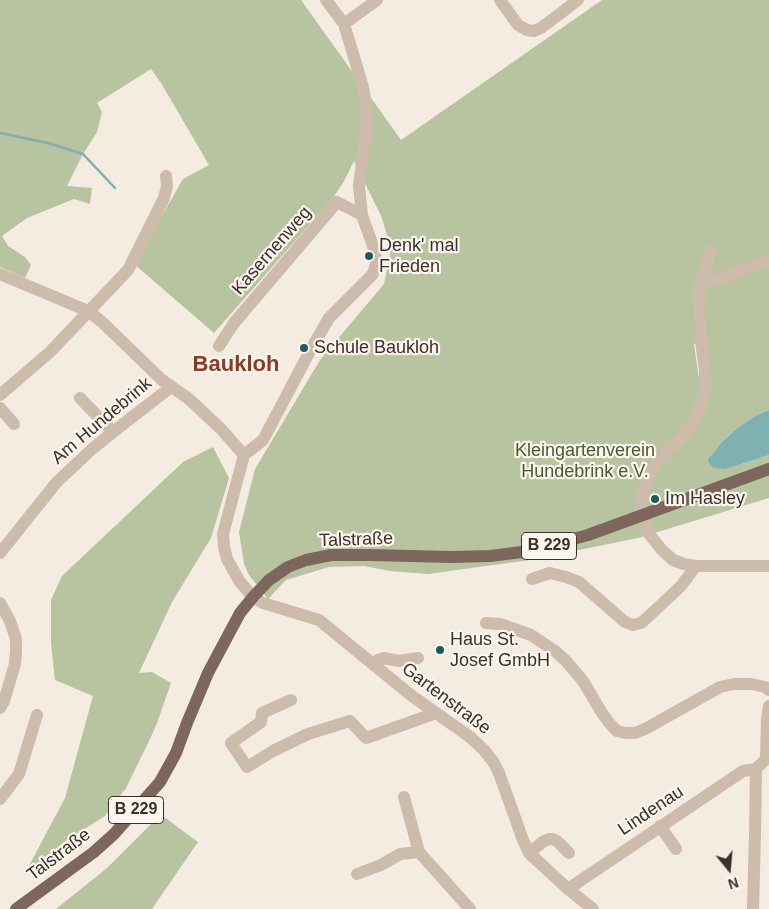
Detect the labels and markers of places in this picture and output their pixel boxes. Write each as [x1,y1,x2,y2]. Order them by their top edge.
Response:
place label: Denk' mal Frieden [379,235,458,278]
marker: Denk' mal Frieden [363,250,375,262]
place label: Schule Baukloh [314,337,439,359]
marker: Schule Baukloh [298,342,310,354]
place label: Im Hasley [665,488,745,510]
marker: Im Hasley [649,493,661,505]
place label: Haus St. Josef GmbH [450,629,550,672]
marker: Haus St. Josef GmbH [434,644,446,656]

